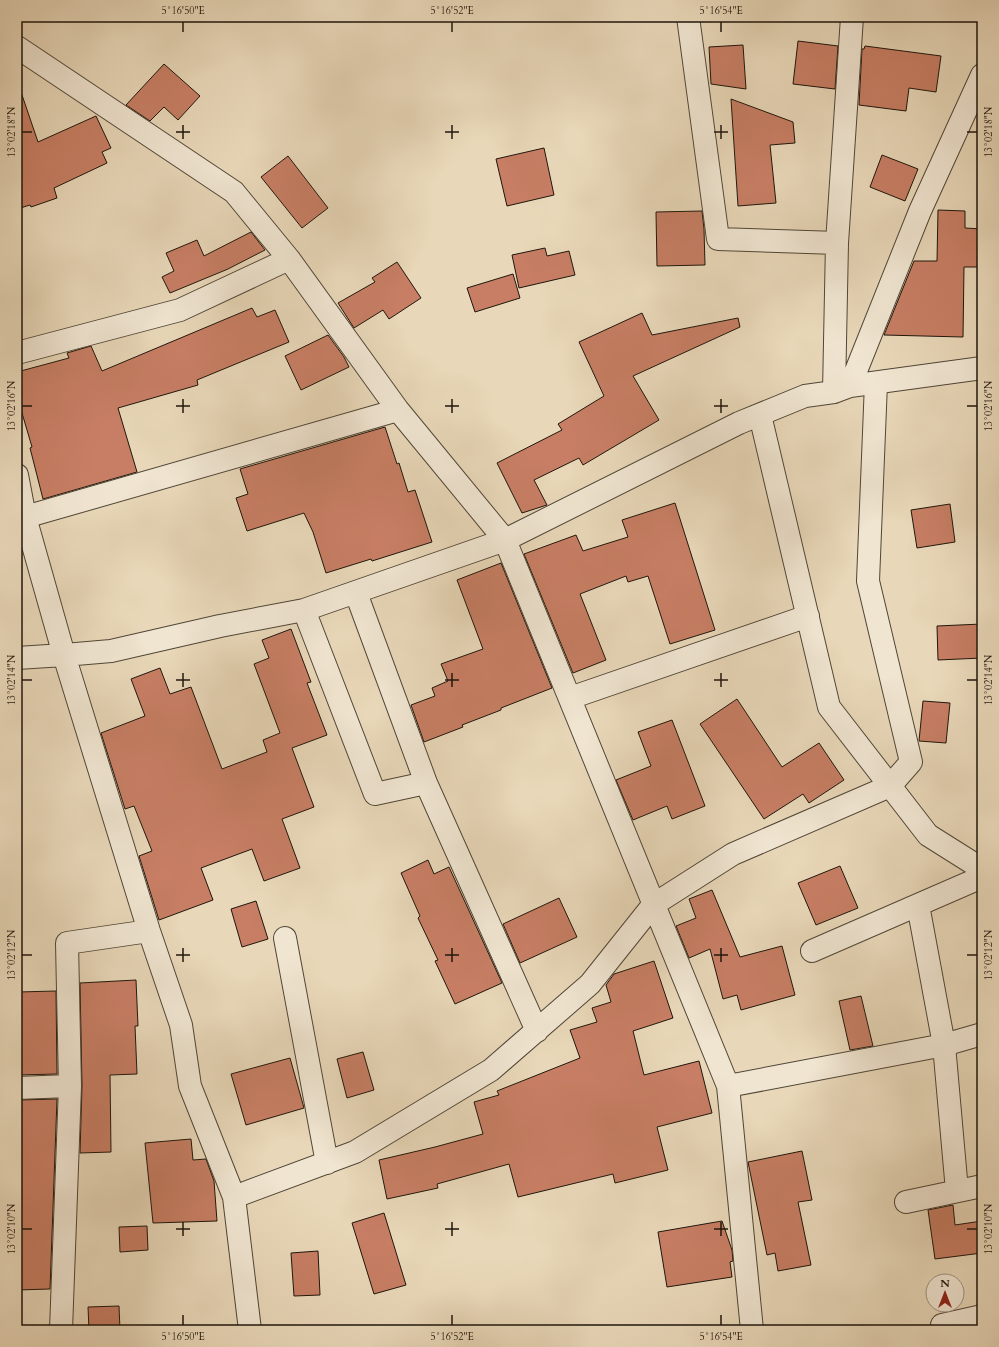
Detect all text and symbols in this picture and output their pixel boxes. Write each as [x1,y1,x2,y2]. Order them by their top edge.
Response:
text: 5°16'50"E [161,4,205,18]
text: 5°16'52"E [430,4,474,18]
text: 5°16'54"E [699,4,743,18]
text: 13°02'18"N [5,106,19,157]
text: 13°02'18"N [982,106,996,157]
text: 13°02'16"N [5,380,19,431]
text: 13°02'16"N [982,380,996,431]
text: 13°02'14"N [5,654,19,705]
text: 13°02'14"N [982,654,996,705]
text: 13°02'12"N [5,929,19,980]
text: 13°02'12"N [982,929,996,980]
text: 13°02'10"N [5,1203,19,1254]
text: 13°02'10"N [982,1203,996,1254]
north arrow [925,1273,965,1313]
text: N [940,1276,950,1291]
text: 5°16'50"E [161,1330,205,1344]
text: 5°16'52"E [430,1330,474,1344]
text: 5°16'54"E [699,1330,743,1344]

